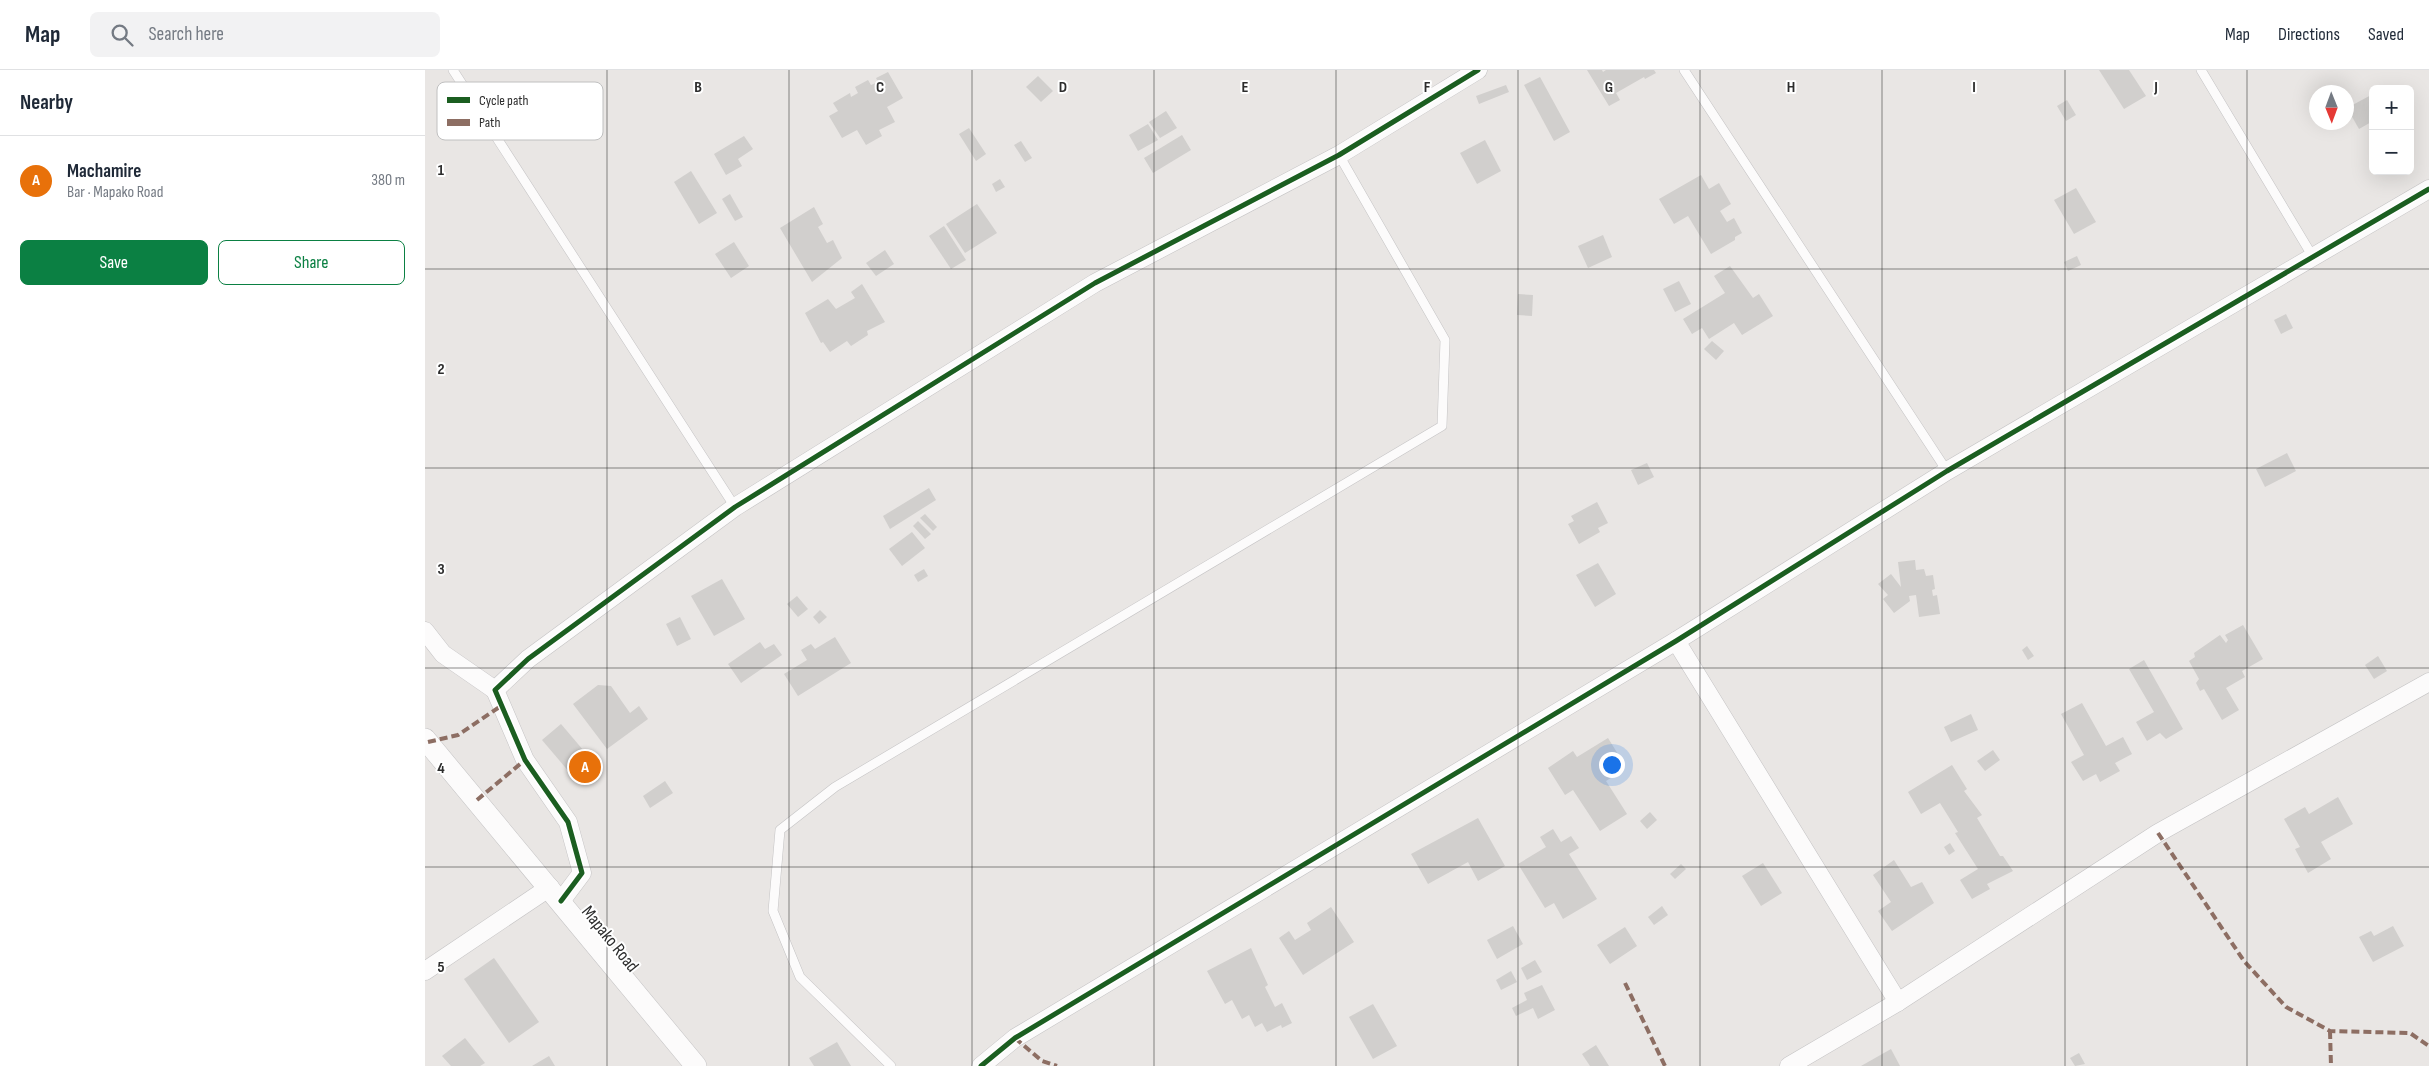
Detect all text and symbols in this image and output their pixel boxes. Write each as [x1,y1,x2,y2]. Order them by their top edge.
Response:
search box [90,12,440,57]
text: Map [25,20,60,49]
icon: search [108,21,136,49]
text: Search here [148,23,224,46]
text: Map [2225,24,2250,45]
text: Directions [2278,24,2340,45]
text: Saved [2368,24,2404,45]
text: B [694,78,702,97]
text: C [876,78,884,97]
text: D [1059,78,1067,97]
text: E [1242,78,1249,97]
text: F [1424,78,1431,97]
text: G [1605,78,1613,97]
text: H [1787,78,1795,97]
text: I [1972,78,1976,97]
text: J [2153,78,2158,97]
legend [437,82,603,140]
north arrow [2309,85,2354,130]
map controls [2369,85,2414,175]
button: + [2369,85,2414,130]
text: Nearby [20,90,73,115]
text: Cycle path [479,92,529,109]
text: Path [479,114,500,131]
button: − [2369,130,2414,175]
text: Machamire [67,160,141,183]
text: 1 [438,161,445,180]
text: A [32,171,40,190]
text: 380 m [371,171,405,190]
text: Bar · Mapako Road [67,183,163,202]
button: Save [20,240,208,285]
button: Share [218,240,405,285]
text: 2 [437,360,445,379]
text: 3 [437,560,445,579]
pin: A [569,748,601,786]
your location [1599,752,1625,778]
text: 4 [437,759,445,778]
street label: Mapako Road [577,902,643,976]
text: 5 [437,958,445,977]

